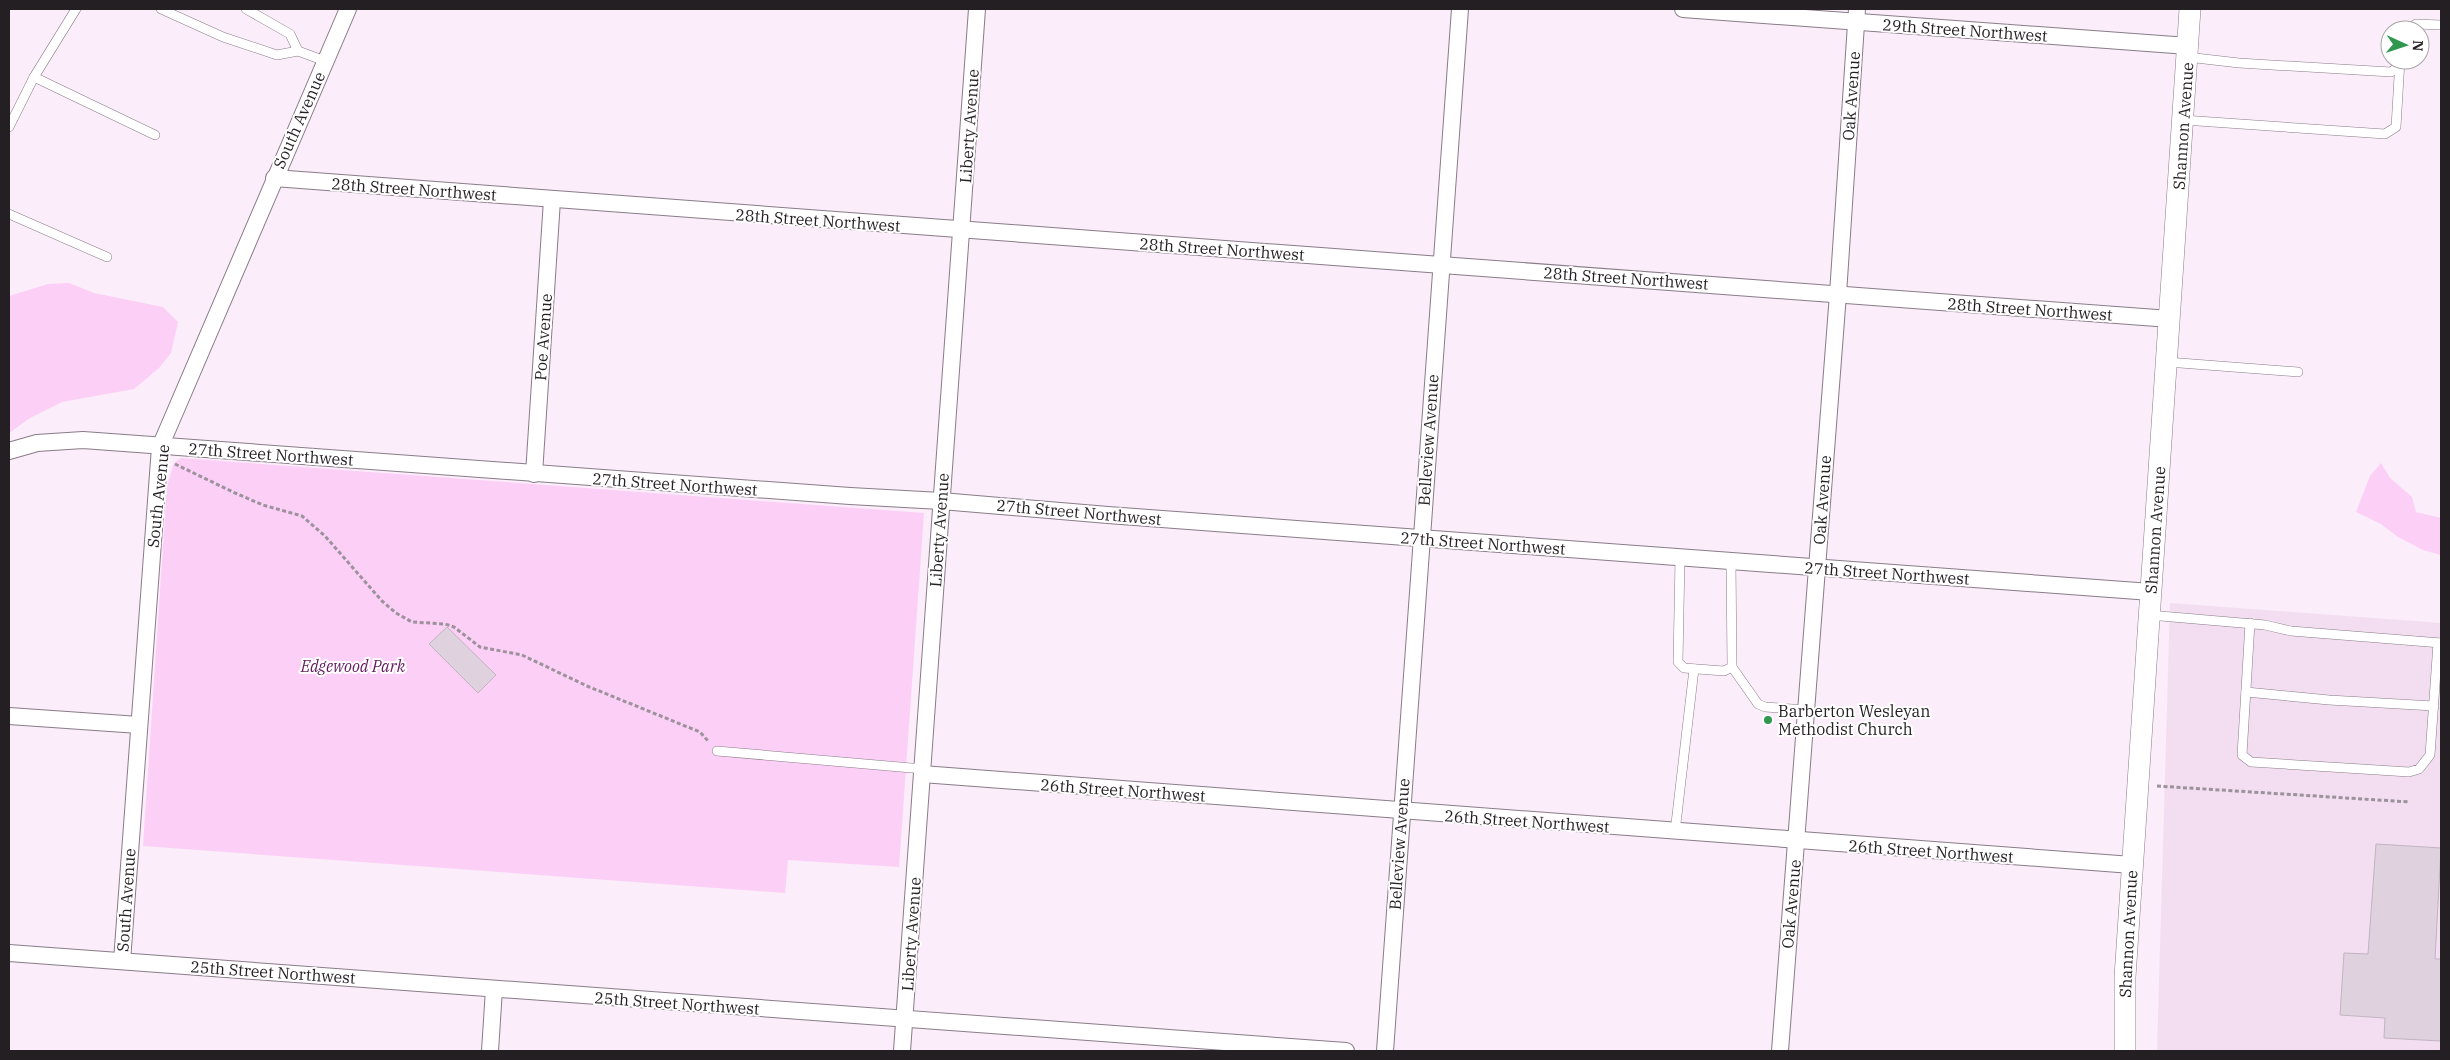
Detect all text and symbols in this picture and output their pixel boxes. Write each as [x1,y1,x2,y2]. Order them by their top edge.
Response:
street label: 29th Street Northwest [1882,14,2049,46]
north arrow [2380,20,2430,70]
text: N [2409,40,2427,52]
street label: Oak Avenue [1838,51,1864,141]
street label: Shannon Avenue [2169,62,2197,190]
street label: South Avenue [269,68,329,172]
street label: Liberty Avenue [955,68,983,184]
street label: 28th Street Northwest [331,173,498,205]
street label: 28th Street Northwest [735,204,902,236]
street label: 28th Street Northwest [1139,233,1306,265]
street label: 28th Street Northwest [1543,262,1710,294]
street label: Poe Avenue [530,293,556,381]
street label: 28th Street Northwest [1947,293,2114,325]
street label: Belleview Avenue [1413,373,1443,507]
street label: 27th Street Northwest [188,438,355,470]
street label: South Avenue [143,443,173,549]
street label: Oak Avenue [1809,455,1835,545]
street label: Shannon Avenue [2141,466,2169,594]
street label: 27th Street Northwest [592,468,759,500]
street label: Liberty Avenue [925,472,953,588]
street label: 27th Street Northwest [996,495,1163,529]
street label: 27th Street Northwest [1400,527,1567,559]
street label: 27th Street Northwest [1804,557,1971,589]
park label: Edgewood Park [300,656,406,676]
place label: Barberton Wesleyan Methodist Church [1778,701,1930,739]
marker: Barberton Wesleyan Methodist Church [1762,714,1774,726]
street label: 26th Street Northwest [1040,774,1207,806]
street label: Belleview Avenue [1384,777,1414,911]
street label: 26th Street Northwest [1444,805,1611,837]
street label: 26th Street Northwest [1848,835,2015,867]
street label: South Avenue [112,847,140,953]
street label: Oak Avenue [1777,859,1805,949]
street label: Shannon Avenue [2115,870,2141,998]
street label: Liberty Avenue [897,876,925,992]
street label: 25th Street Northwest [190,956,357,988]
street label: 25th Street Northwest [594,987,761,1019]

